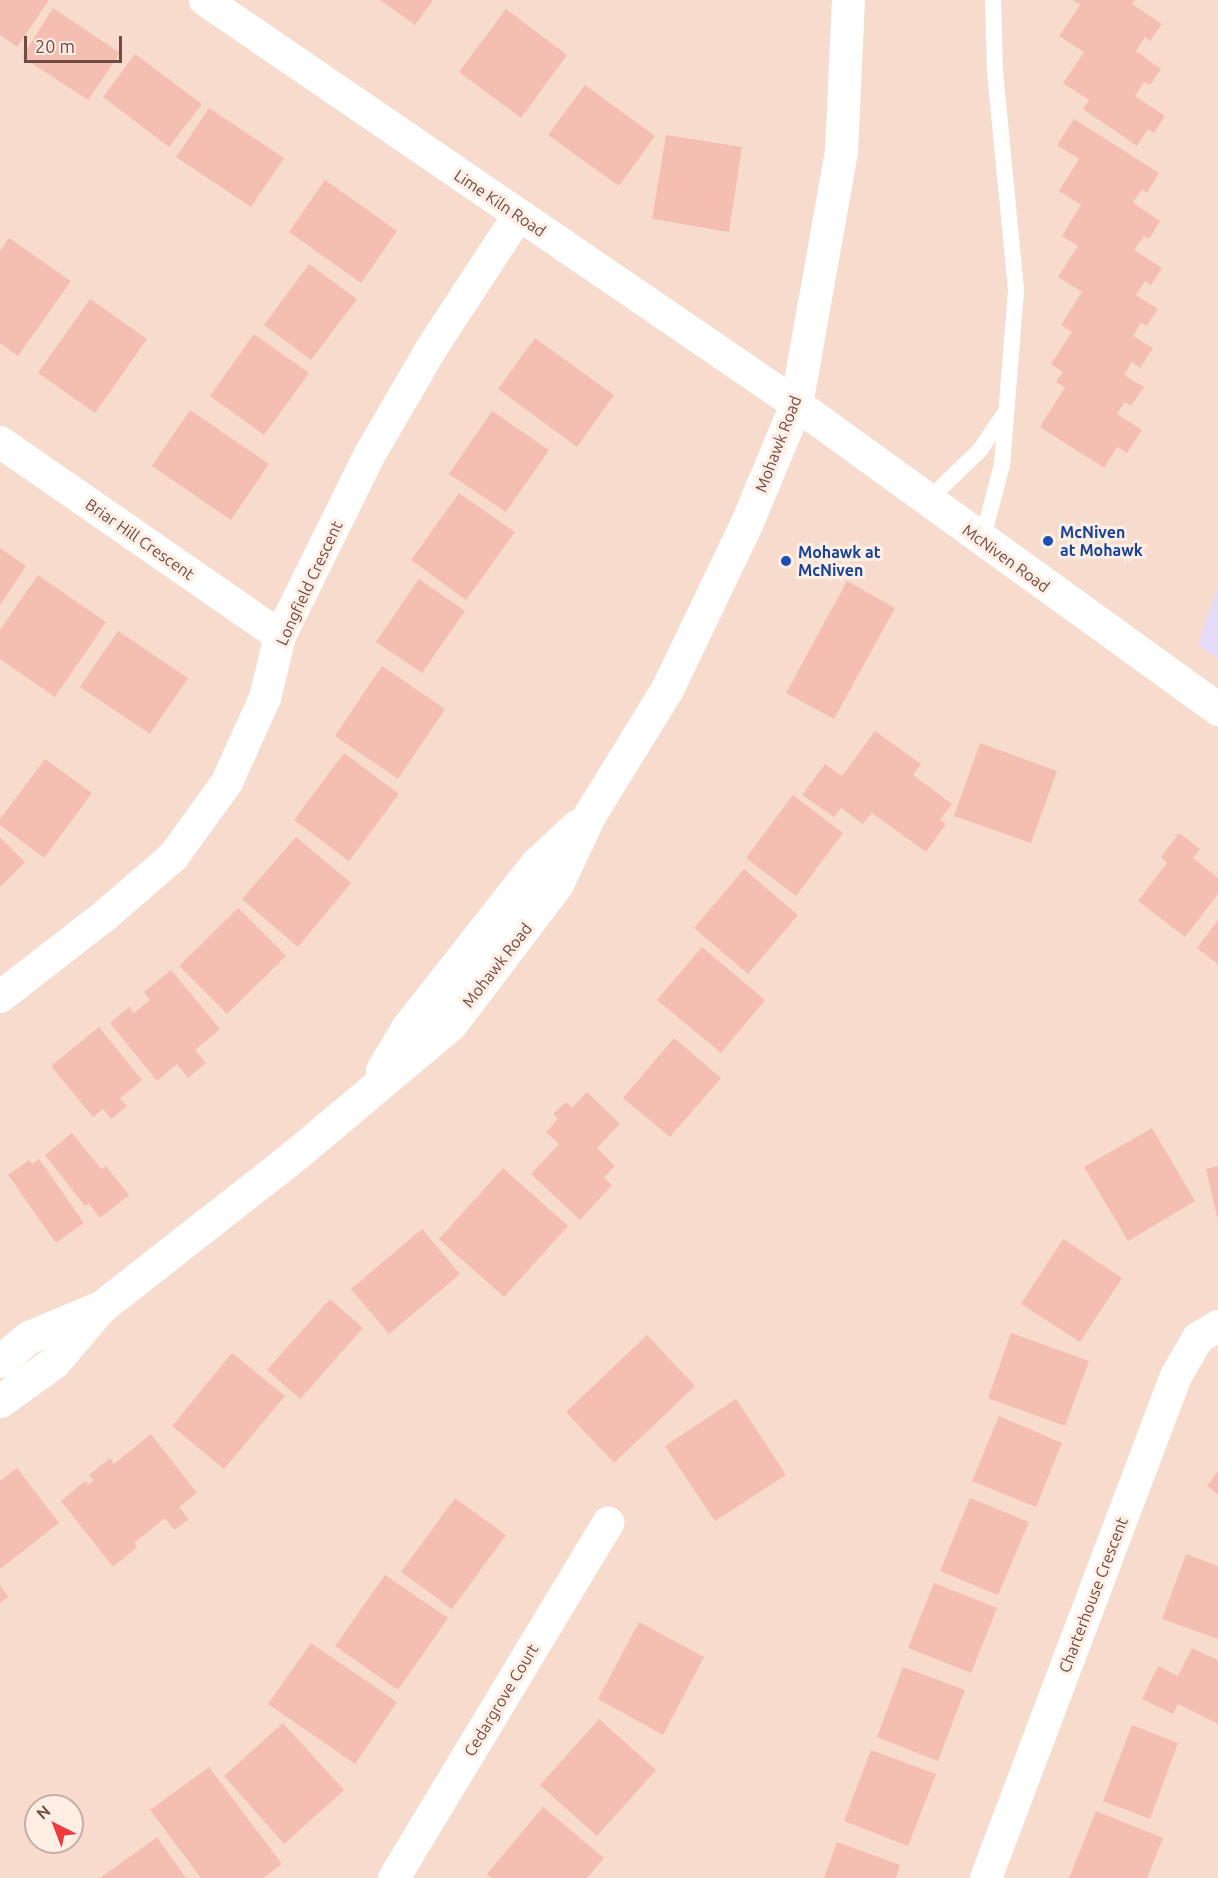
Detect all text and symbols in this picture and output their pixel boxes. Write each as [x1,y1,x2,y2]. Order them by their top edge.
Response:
scale bar [27,24,124,62]
text: 20 m [35,36,75,56]
street label: Lime Kiln Road [451,165,549,241]
street label: Mohawk Road [751,393,805,495]
street label: Briar Hill Crescent [82,494,198,584]
street label: Longfield Crescent [272,518,346,648]
street label: McNiven Road [959,520,1053,596]
place label: McNiven at Mohawk [1060,522,1143,560]
marker: McNiven at Mohawk [1041,534,1055,548]
place label: Mohawk at McNiven [798,542,881,580]
marker: Mohawk at McNiven [779,554,793,568]
street label: Mohawk Road [458,919,536,1011]
street label: Charterhouse Crescent [1055,1515,1131,1675]
street label: Cedargrove Court [460,1640,542,1760]
north arrow [24,1794,84,1854]
text: N [33,1801,54,1823]

